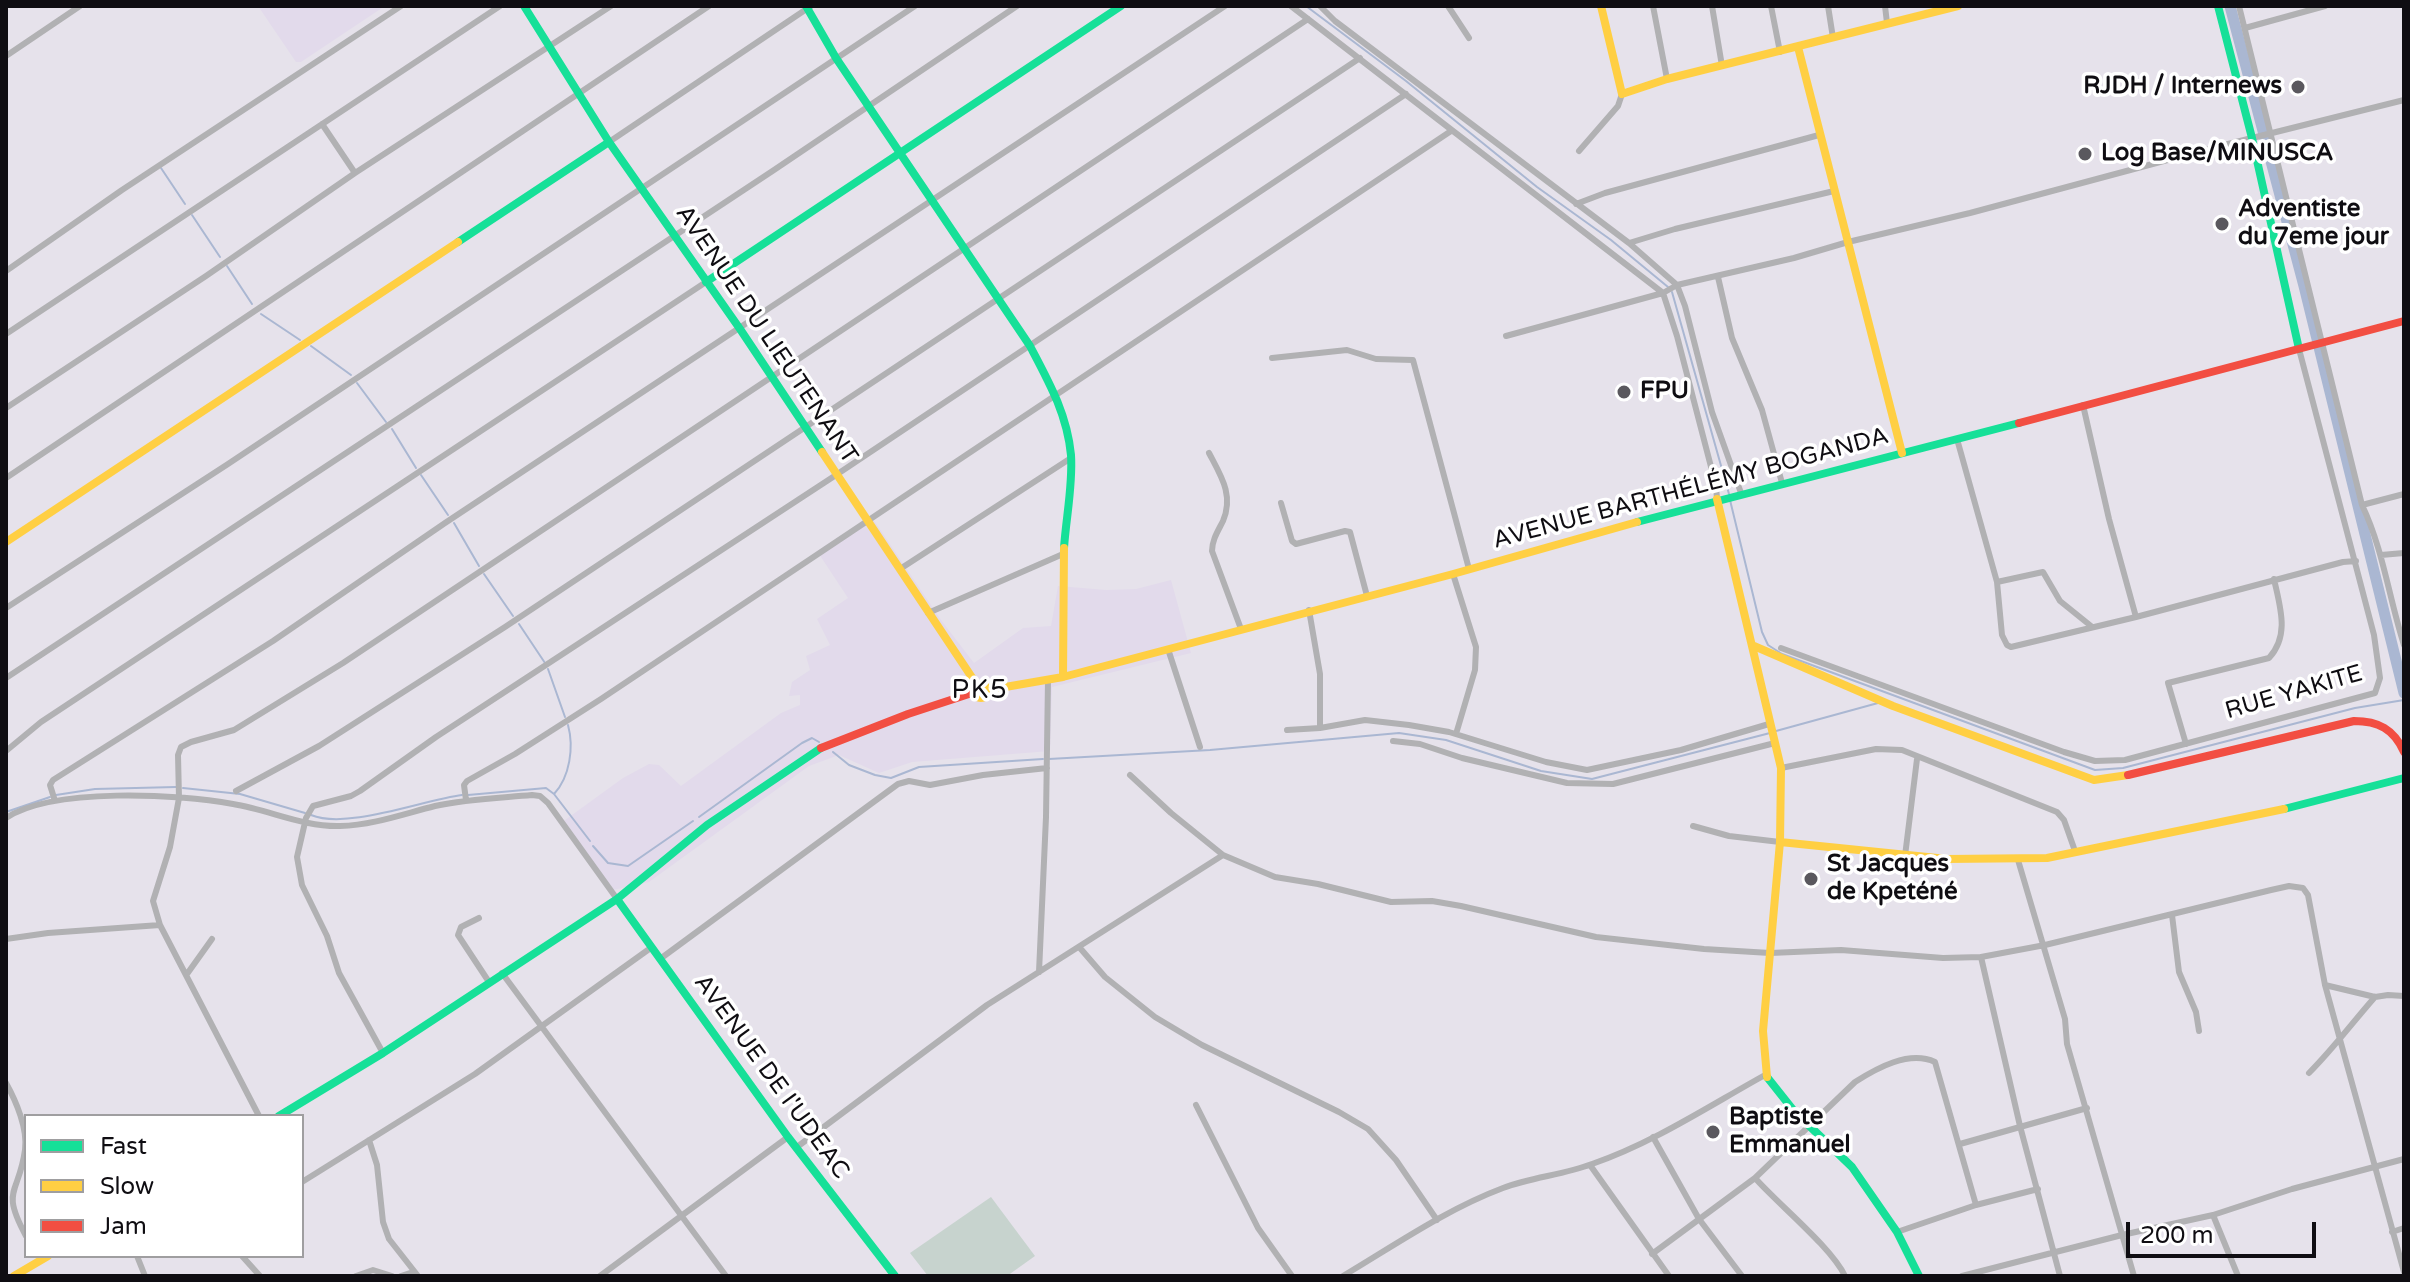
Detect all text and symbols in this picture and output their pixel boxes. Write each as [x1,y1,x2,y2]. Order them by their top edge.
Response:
place label: RJDH / Internews [2083,73,2282,101]
marker: RJDH / Internews [2289,78,2307,96]
place label: Log Base/MINUSCA [2101,140,2334,168]
marker: Log Base/MINUSCA [2076,145,2094,163]
place label: Adventiste du 7eme jour [2238,196,2389,252]
street label: AVENUE DU LIEUTENANT [669,200,863,470]
marker: Adventiste du 7eme jour [2213,215,2231,233]
place label: FPU [1640,378,1689,406]
marker: FPU [1615,383,1633,401]
street label: AVENUE BARTHÉLÉMY BOGANDA [1490,422,1892,556]
street label: RUE YAKITE [2222,660,2366,726]
district label: PK5 [951,675,1009,707]
place label: St Jacques de Kpeténé [1827,851,1958,907]
marker: St Jacques de Kpeténé [1802,870,1820,888]
street label: AVENUE DE I'UDEAC [687,969,855,1185]
place label: Baptiste Emmanuel [1729,1104,1850,1160]
legend [24,1114,304,1258]
marker: Baptiste Emmanuel [1704,1123,1722,1141]
text: Fast [100,1132,147,1161]
text: Slow [100,1172,154,1201]
scale bar [2130,1206,2320,1256]
text: Jam [100,1212,147,1241]
text: 200 m [2140,1221,2214,1250]

